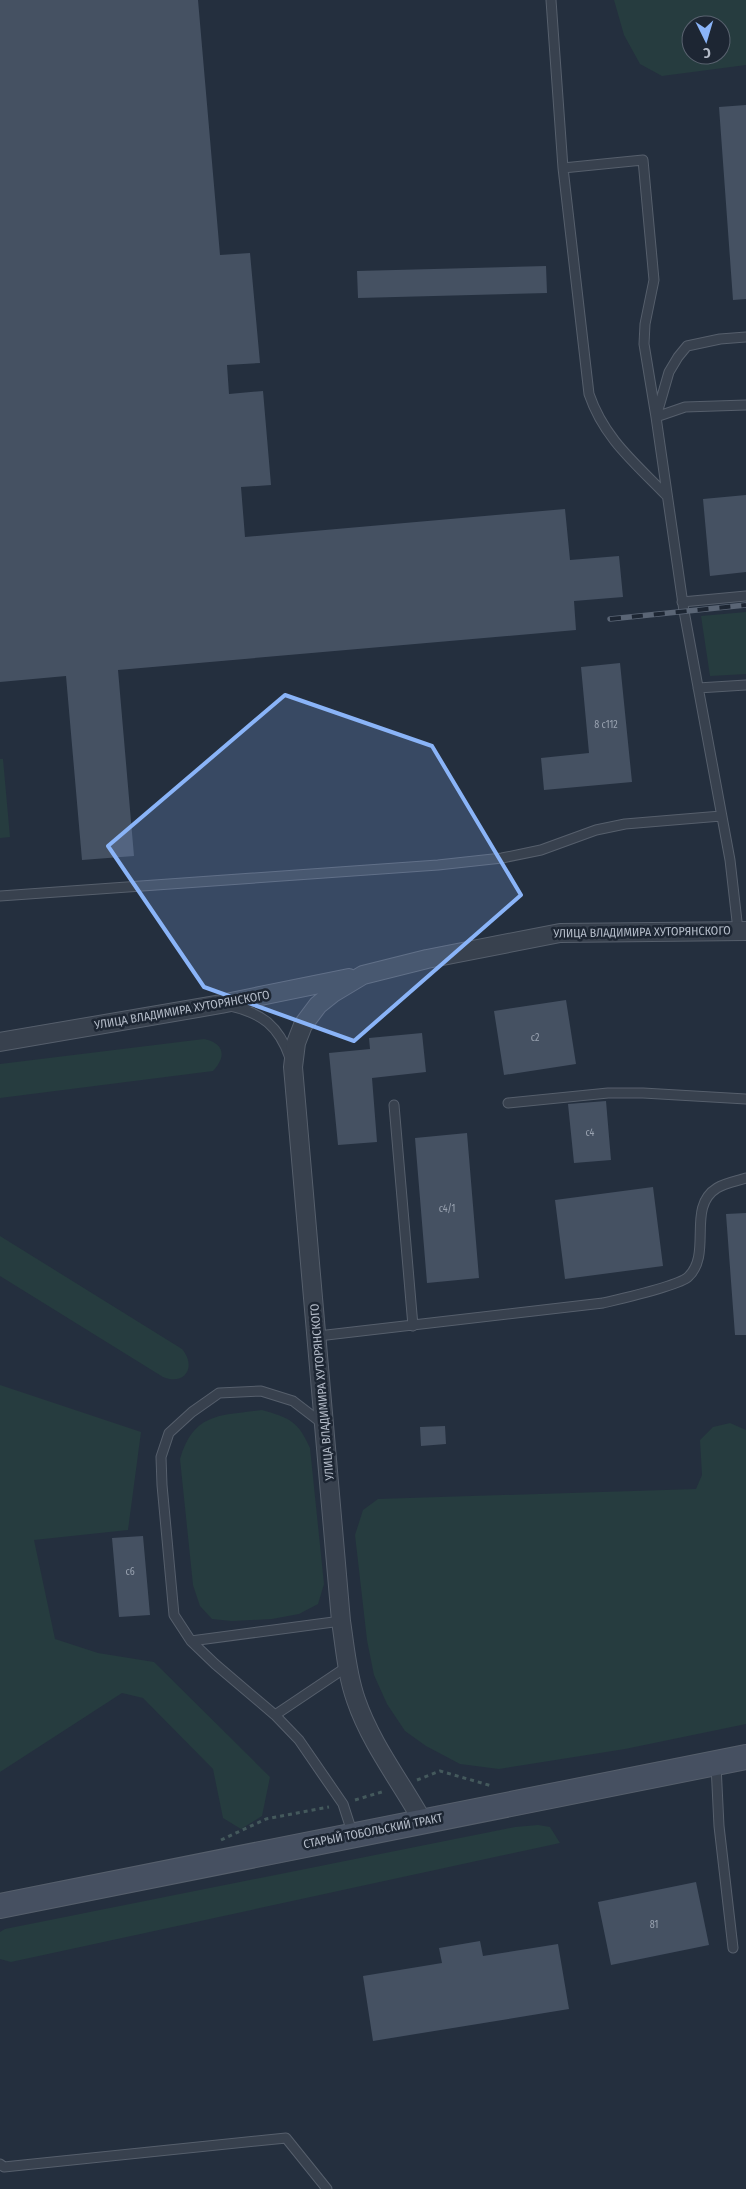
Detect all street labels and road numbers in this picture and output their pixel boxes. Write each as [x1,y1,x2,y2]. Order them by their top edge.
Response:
street label: УЛИЦА ВЛАДИМИРА ХУТОРЯНСКОГО [552,923,731,941]
street label: УЛИЦА ВЛАДИМИРА ХУТОРЯНСКОГО [92,988,271,1032]
street label: УЛИЦА ВЛАДИМИРА ХУТОРЯНСКОГО [307,1303,337,1482]
street label: СТАРЫЙ ТОБОЛЬСКИЙ ТРАКТ [302,1810,444,1851]

